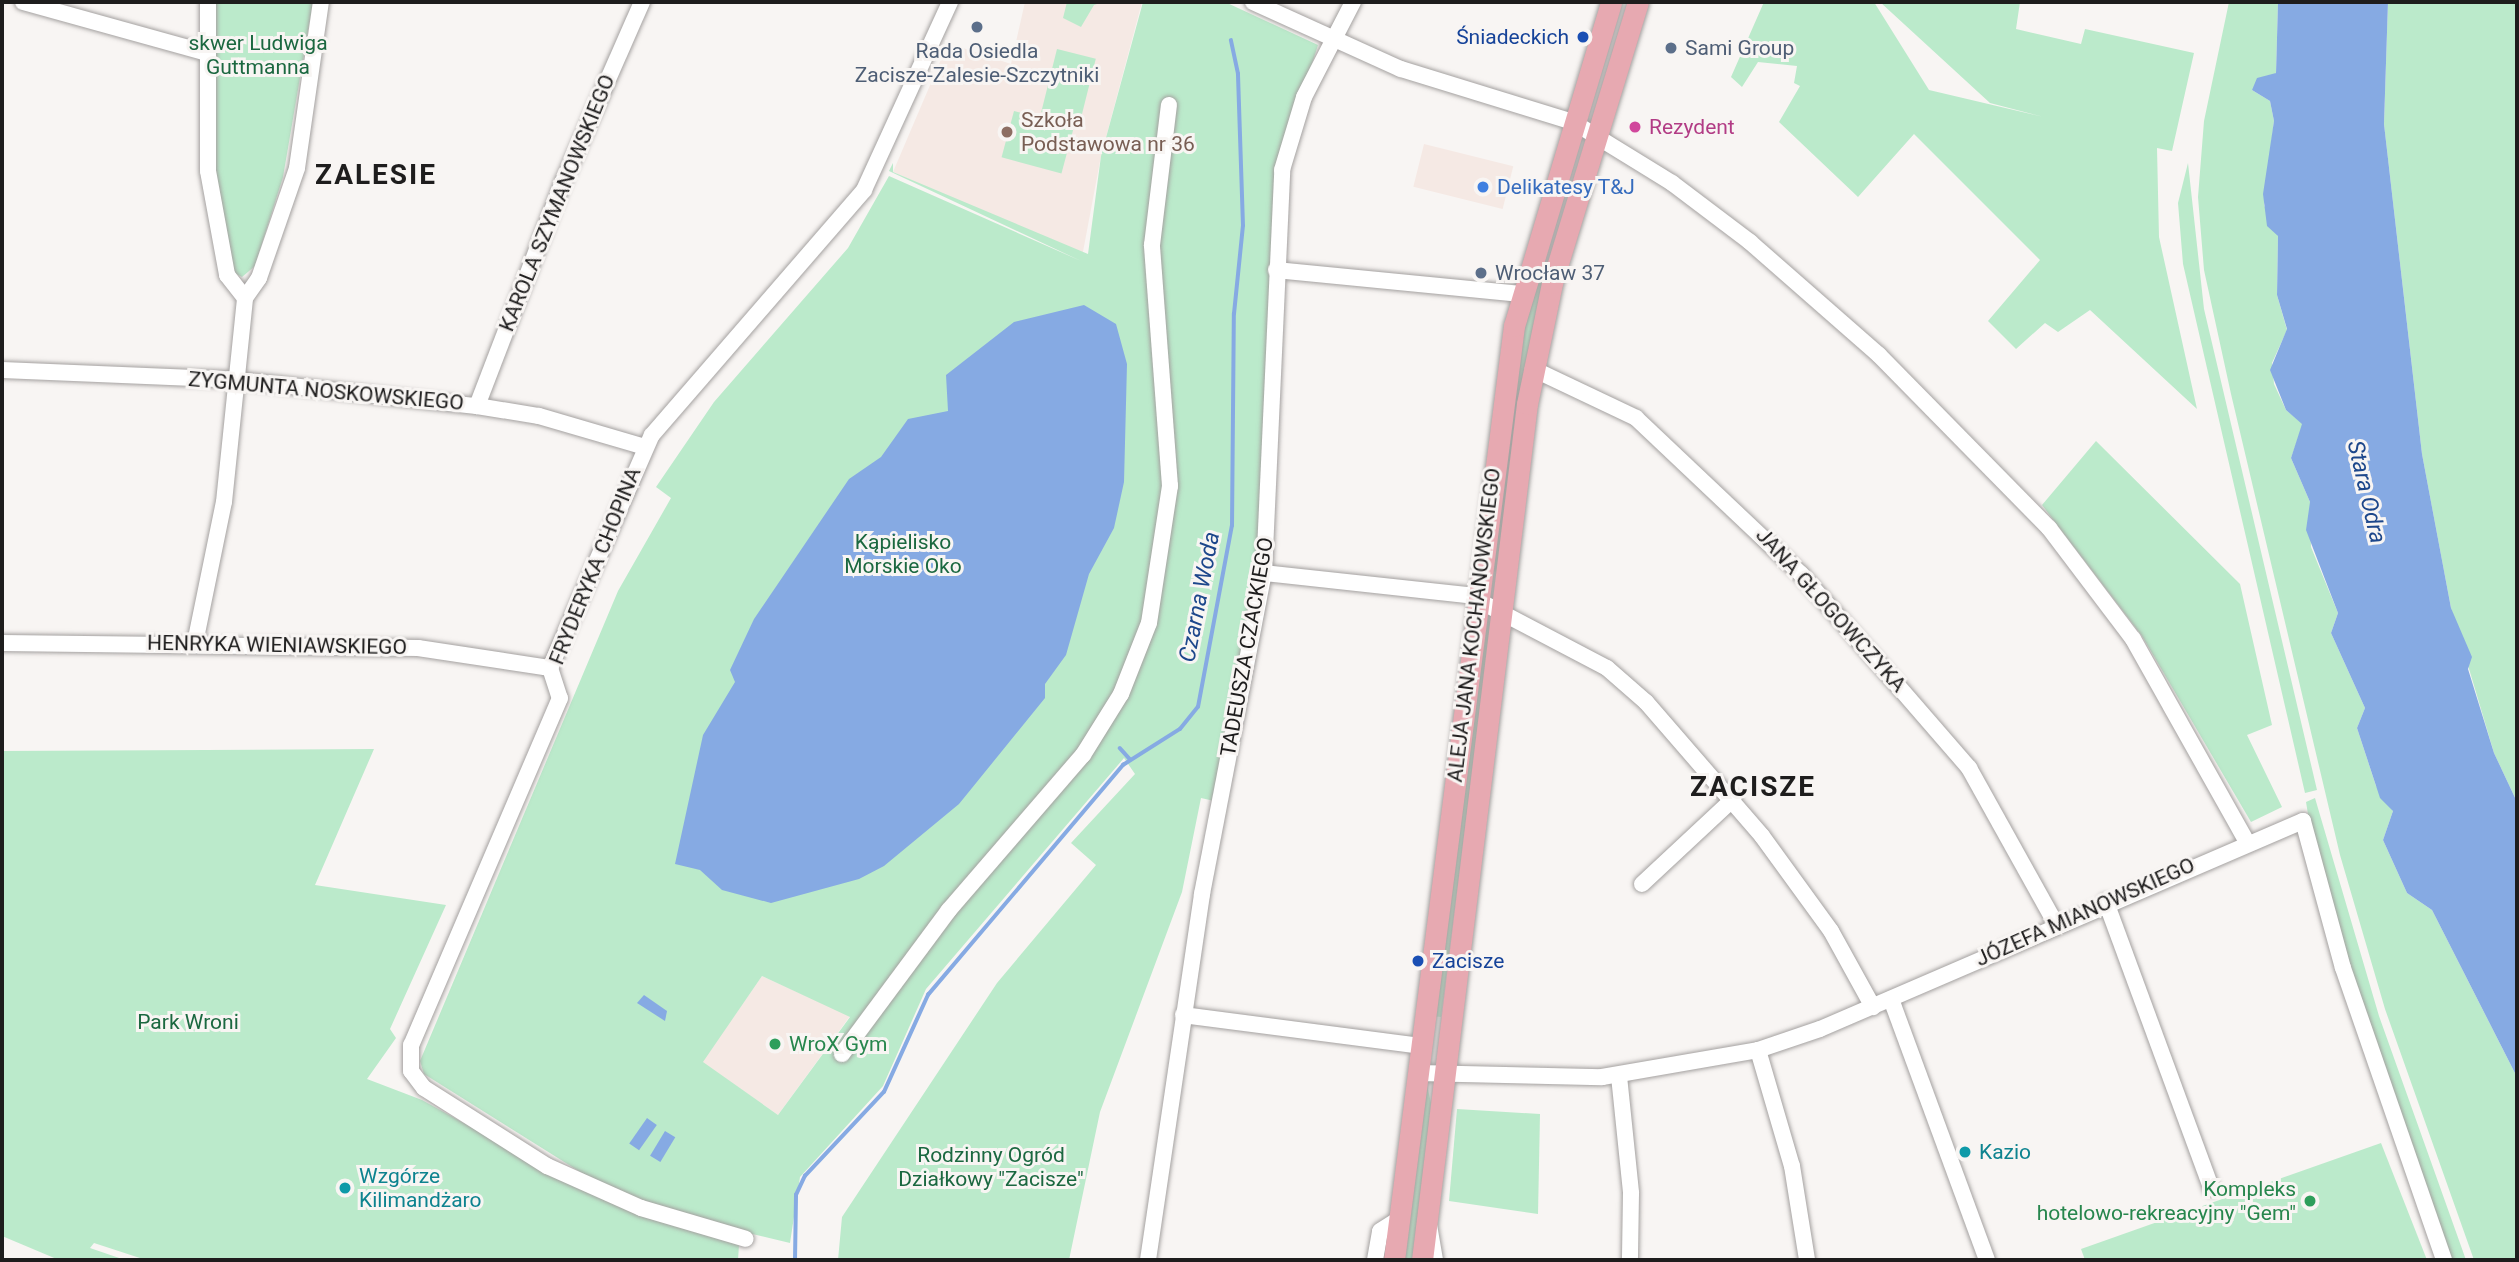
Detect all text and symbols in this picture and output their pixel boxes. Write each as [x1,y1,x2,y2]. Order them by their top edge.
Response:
marker: Rada Osiedla Zacisze-Zalesie-Szczytniki [969,19,985,35]
place label: Śniadeckich [1456,24,1569,50]
marker: Śniadeckich [1575,29,1591,45]
park label: skwer Ludwiga Guttmanna [188,30,328,80]
place label: Sami Group [1685,35,1794,61]
place label: Rada Osiedla Zacisze-Zalesie-Szczytniki [855,38,1099,88]
marker: Sami Group [1663,40,1679,56]
street label: KAROLA SZYMANOWSKIEGO [494,71,620,335]
place label: Szkoła Podstawowa nr 36 [1021,107,1195,157]
place label: Rezydent [1649,114,1735,140]
marker: Rezydent [1627,119,1643,135]
marker: Szkoła Podstawowa nr 36 [999,124,1015,140]
district label: ZALESIE [316,158,436,192]
place label: Delikatesy T&J [1497,174,1635,200]
marker: Delikatesy T&J [1475,179,1491,195]
place label: Wrocław 37 [1495,260,1605,286]
marker: Wrocław 37 [1473,265,1489,281]
street label: ZYGMUNTA NOSKOWSKIEGO [187,366,465,416]
water label: Stara Odra [2341,438,2391,546]
street label: FRYDERYKA CHOPINA [544,464,646,668]
street label: ALEJA JANA KOCHANOWSKIEGO [1442,466,1506,784]
street label: JANA GŁOGOWCZYKA [1751,523,1911,697]
park label: Kąpielisko Morskie Oko [844,529,962,579]
water label: Czarna Woda [1174,529,1226,665]
street label: TADEUSZA CZACKIEGO [1215,535,1279,759]
street label: HENRYKA WIENIAWSKIEGO [147,630,407,660]
district label: ZACISZE [1691,770,1815,804]
street label: JÓZEFA MIANOWSKIEGO [1972,852,2198,972]
place label: Zacisze [1432,948,1504,974]
marker: Zacisze [1410,953,1426,969]
park label: Park Wroni [137,1009,239,1035]
place label: WroX Gym [789,1031,887,1057]
marker: WroX Gym [767,1036,783,1052]
place label: Kazio [1979,1139,2031,1165]
park label: Rodzinny Ogród Działkowy "Zacisze" [898,1142,1084,1192]
marker: Kazio [1957,1144,1973,1160]
place label: Wzgórze Kilimandżaro [359,1163,482,1213]
place label: Kompleks hotelowo-rekreacyjny "Gem" [2037,1176,2296,1226]
marker: Wzgórze Kilimandżaro [337,1180,353,1196]
marker: Kompleks hotelowo-rekreacyjny "Gem" [2302,1193,2318,1209]

